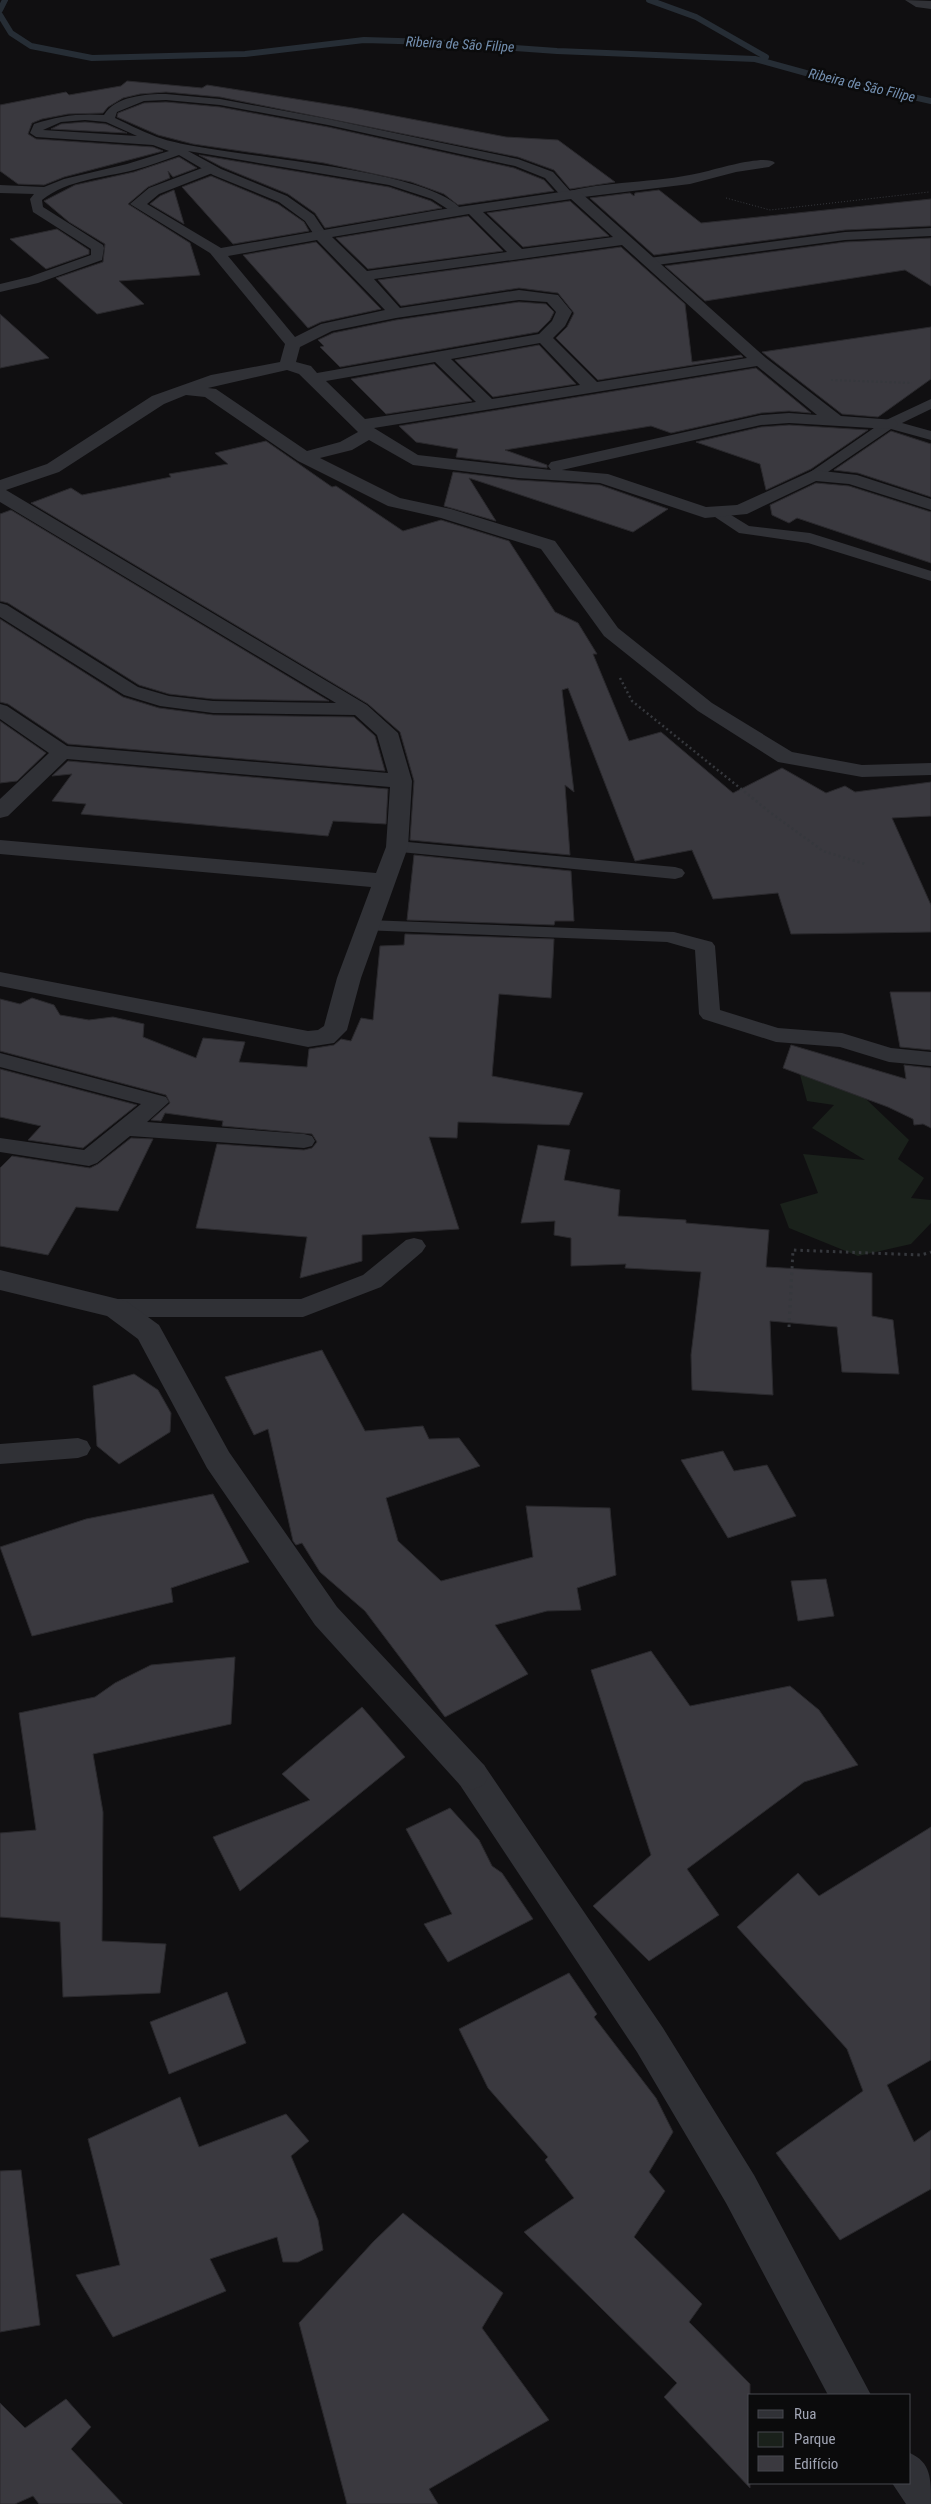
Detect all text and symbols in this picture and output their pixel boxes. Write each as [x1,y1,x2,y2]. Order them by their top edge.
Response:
water label: Ribeira de São Filipe [405,33,515,55]
water label: Ribeira de São Filipe [807,65,917,105]
legend [748,2394,911,2484]
text: Rua [794,2405,816,2423]
text: Parque [794,2430,836,2448]
text: Edifício [794,2455,838,2473]

